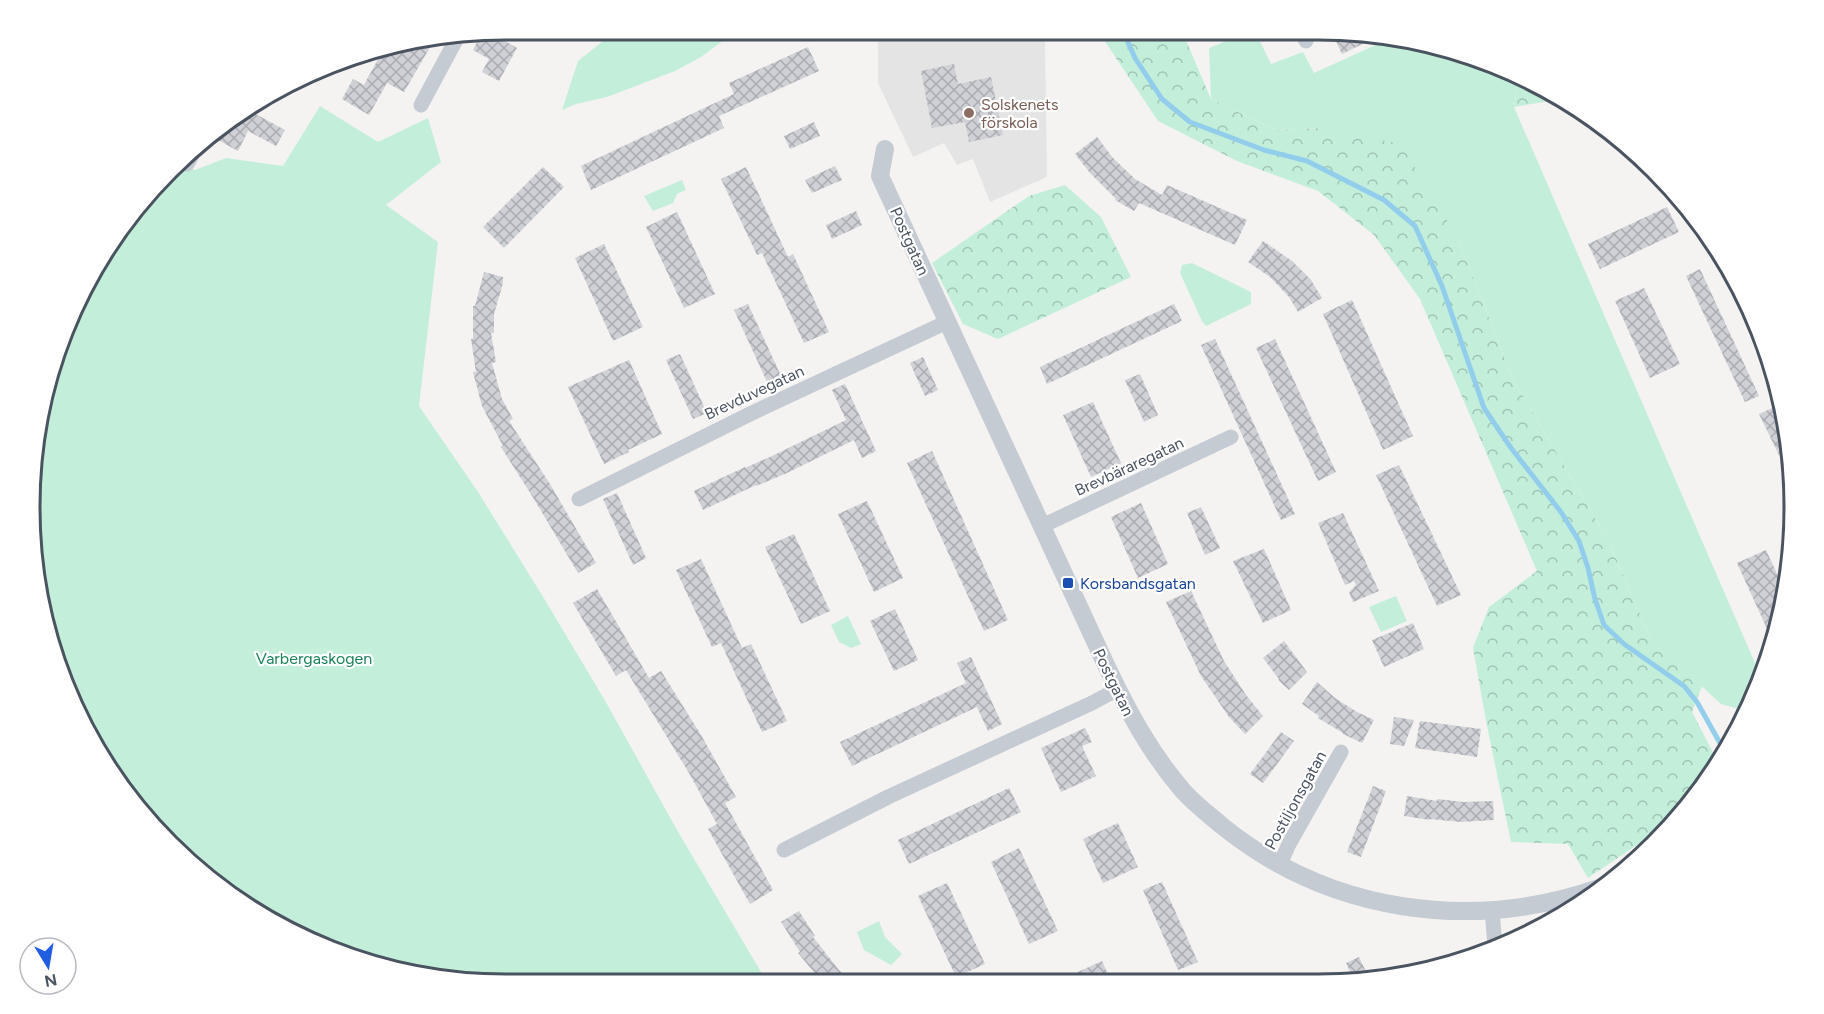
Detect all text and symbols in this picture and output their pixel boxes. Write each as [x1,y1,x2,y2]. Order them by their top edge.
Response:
place label: Solskenets förskola [981,95,1059,132]
marker: Solskenets förskola [962,106,976,120]
street label: Postgatan [886,204,933,278]
street label: Brevduvegatan [701,361,807,424]
street label: Brevbäraregatan [1072,433,1187,500]
place label: Korsbandsgatan [1080,574,1196,593]
marker: Korsbandsgatan [1061,576,1075,590]
street label: Postgatan [1089,645,1138,719]
park label: Varbergaskogen [256,649,372,668]
street label: Postiljonsgatan [1261,748,1330,853]
north arrow [18,936,78,996]
text: N [43,970,59,991]

